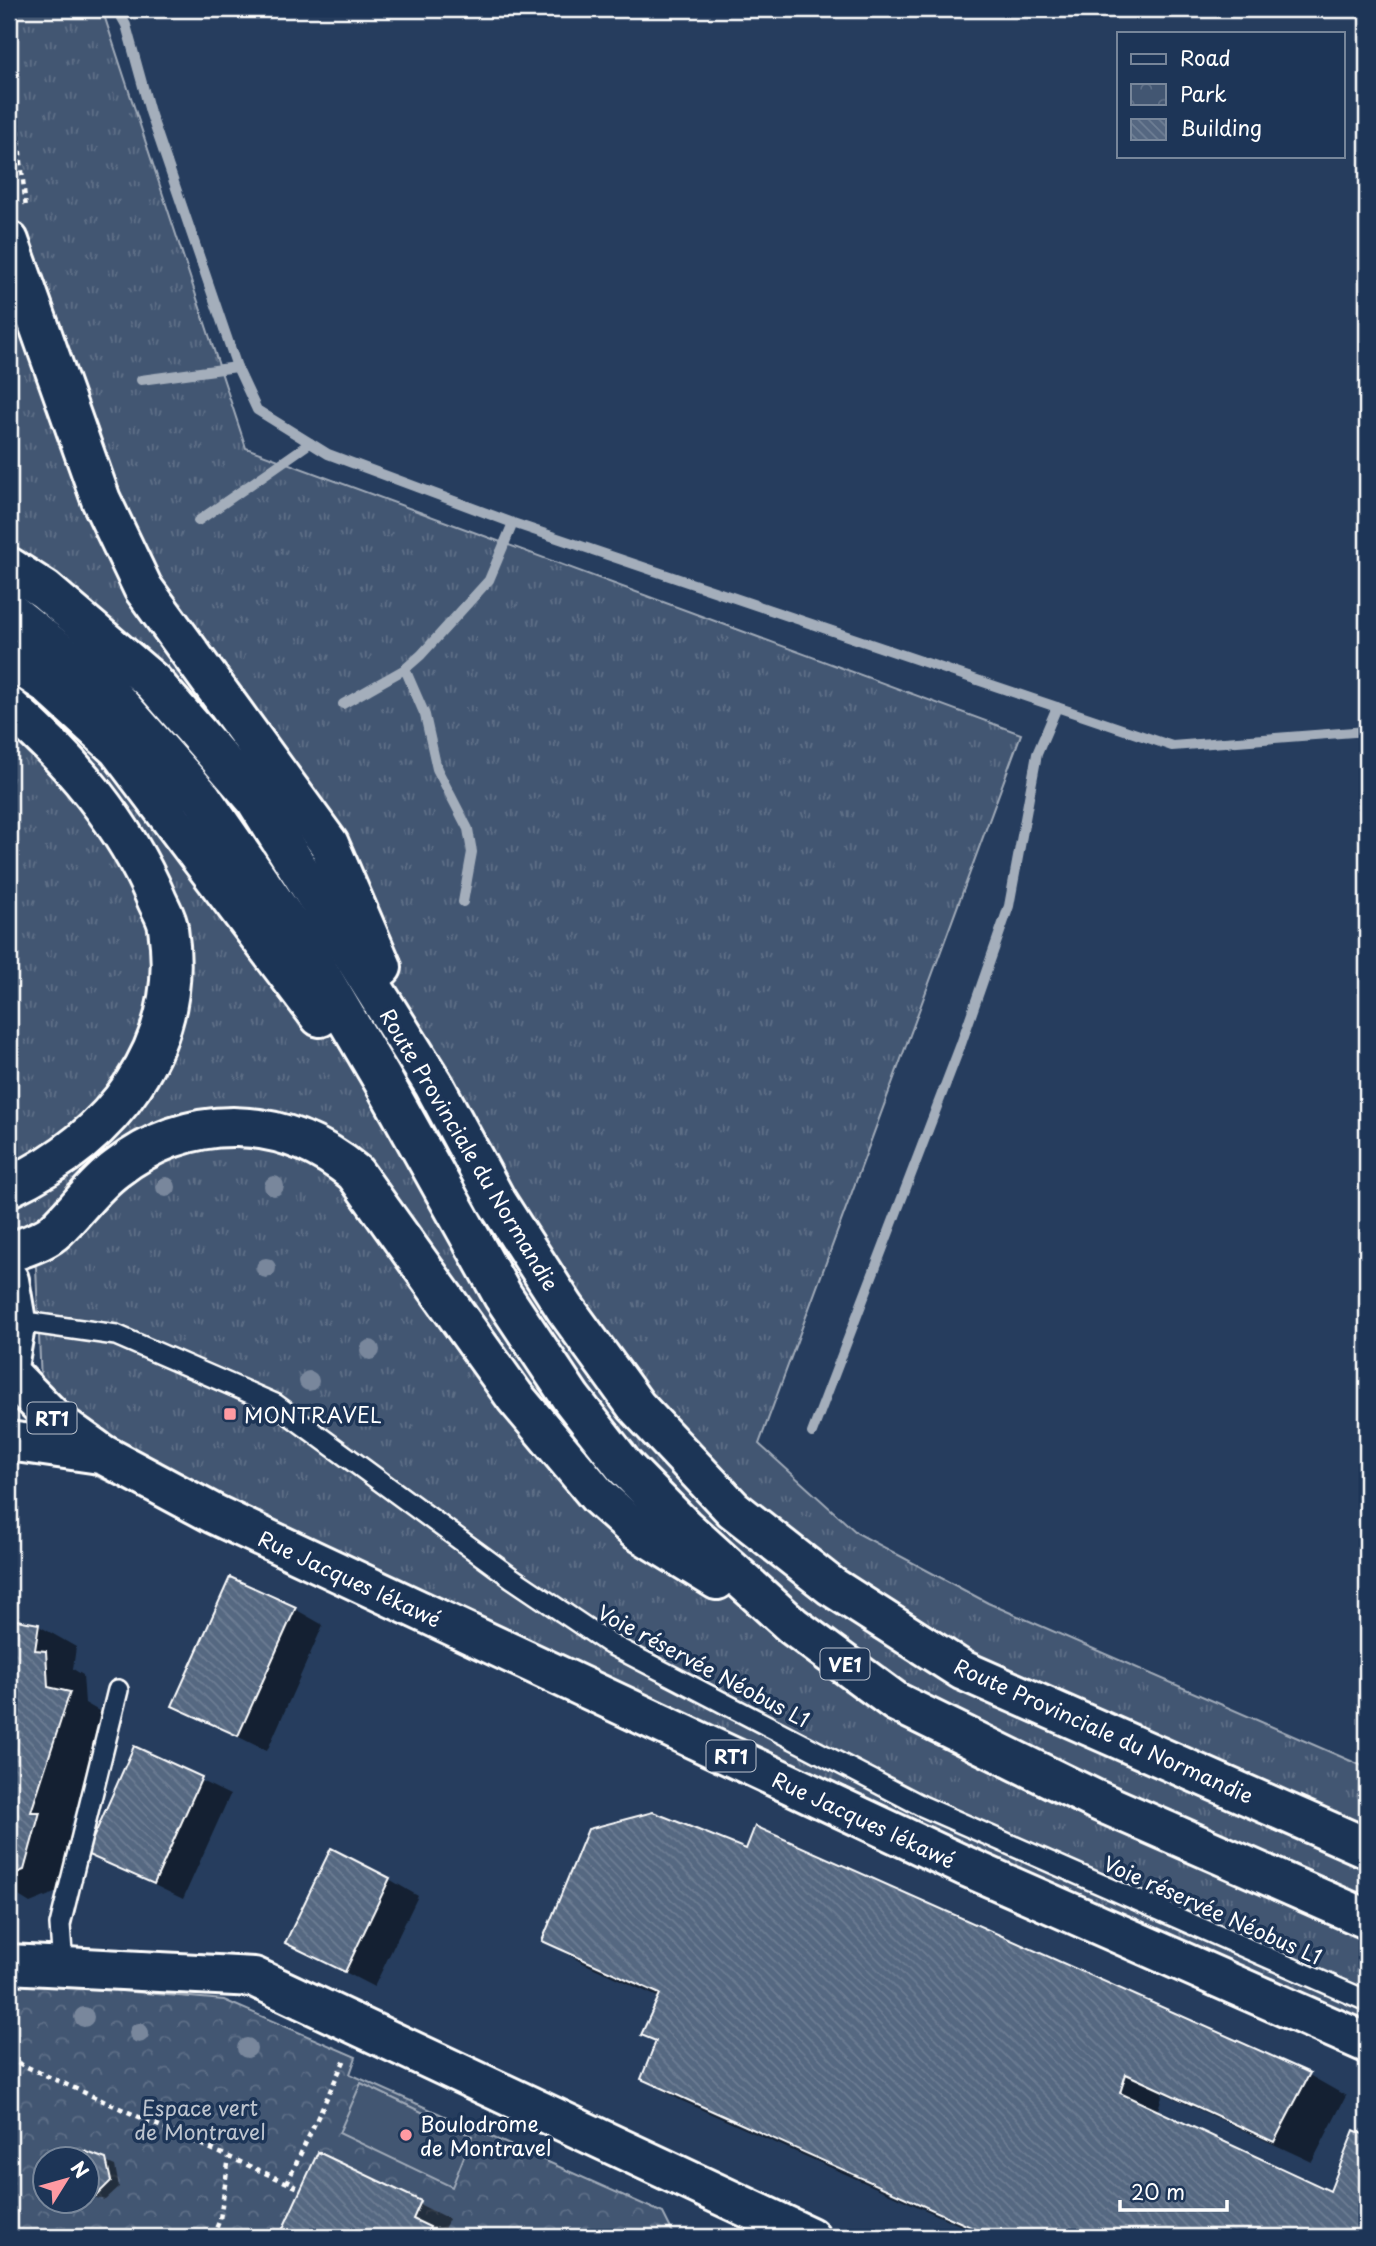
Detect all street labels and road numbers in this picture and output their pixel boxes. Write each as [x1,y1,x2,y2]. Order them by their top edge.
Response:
street label: Route Provinciale du Normandie [373,1002,567,1296]
road number: RT1 [28,1402,76,1434]
street label: Rue Jacques Iékawé [253,1522,447,1634]
street label: Voie réservée Néobus L1 [592,1595,816,1735]
road number: VE1 [820,1648,870,1680]
street label: Route Provinciale du Normandie [949,1649,1259,1811]
road number: RT1 [706,1740,756,1772]
street label: Rue Jacques Iékawé [767,1763,961,1875]
street label: Voie réservée Néobus L1 [1099,1846,1327,1972]

